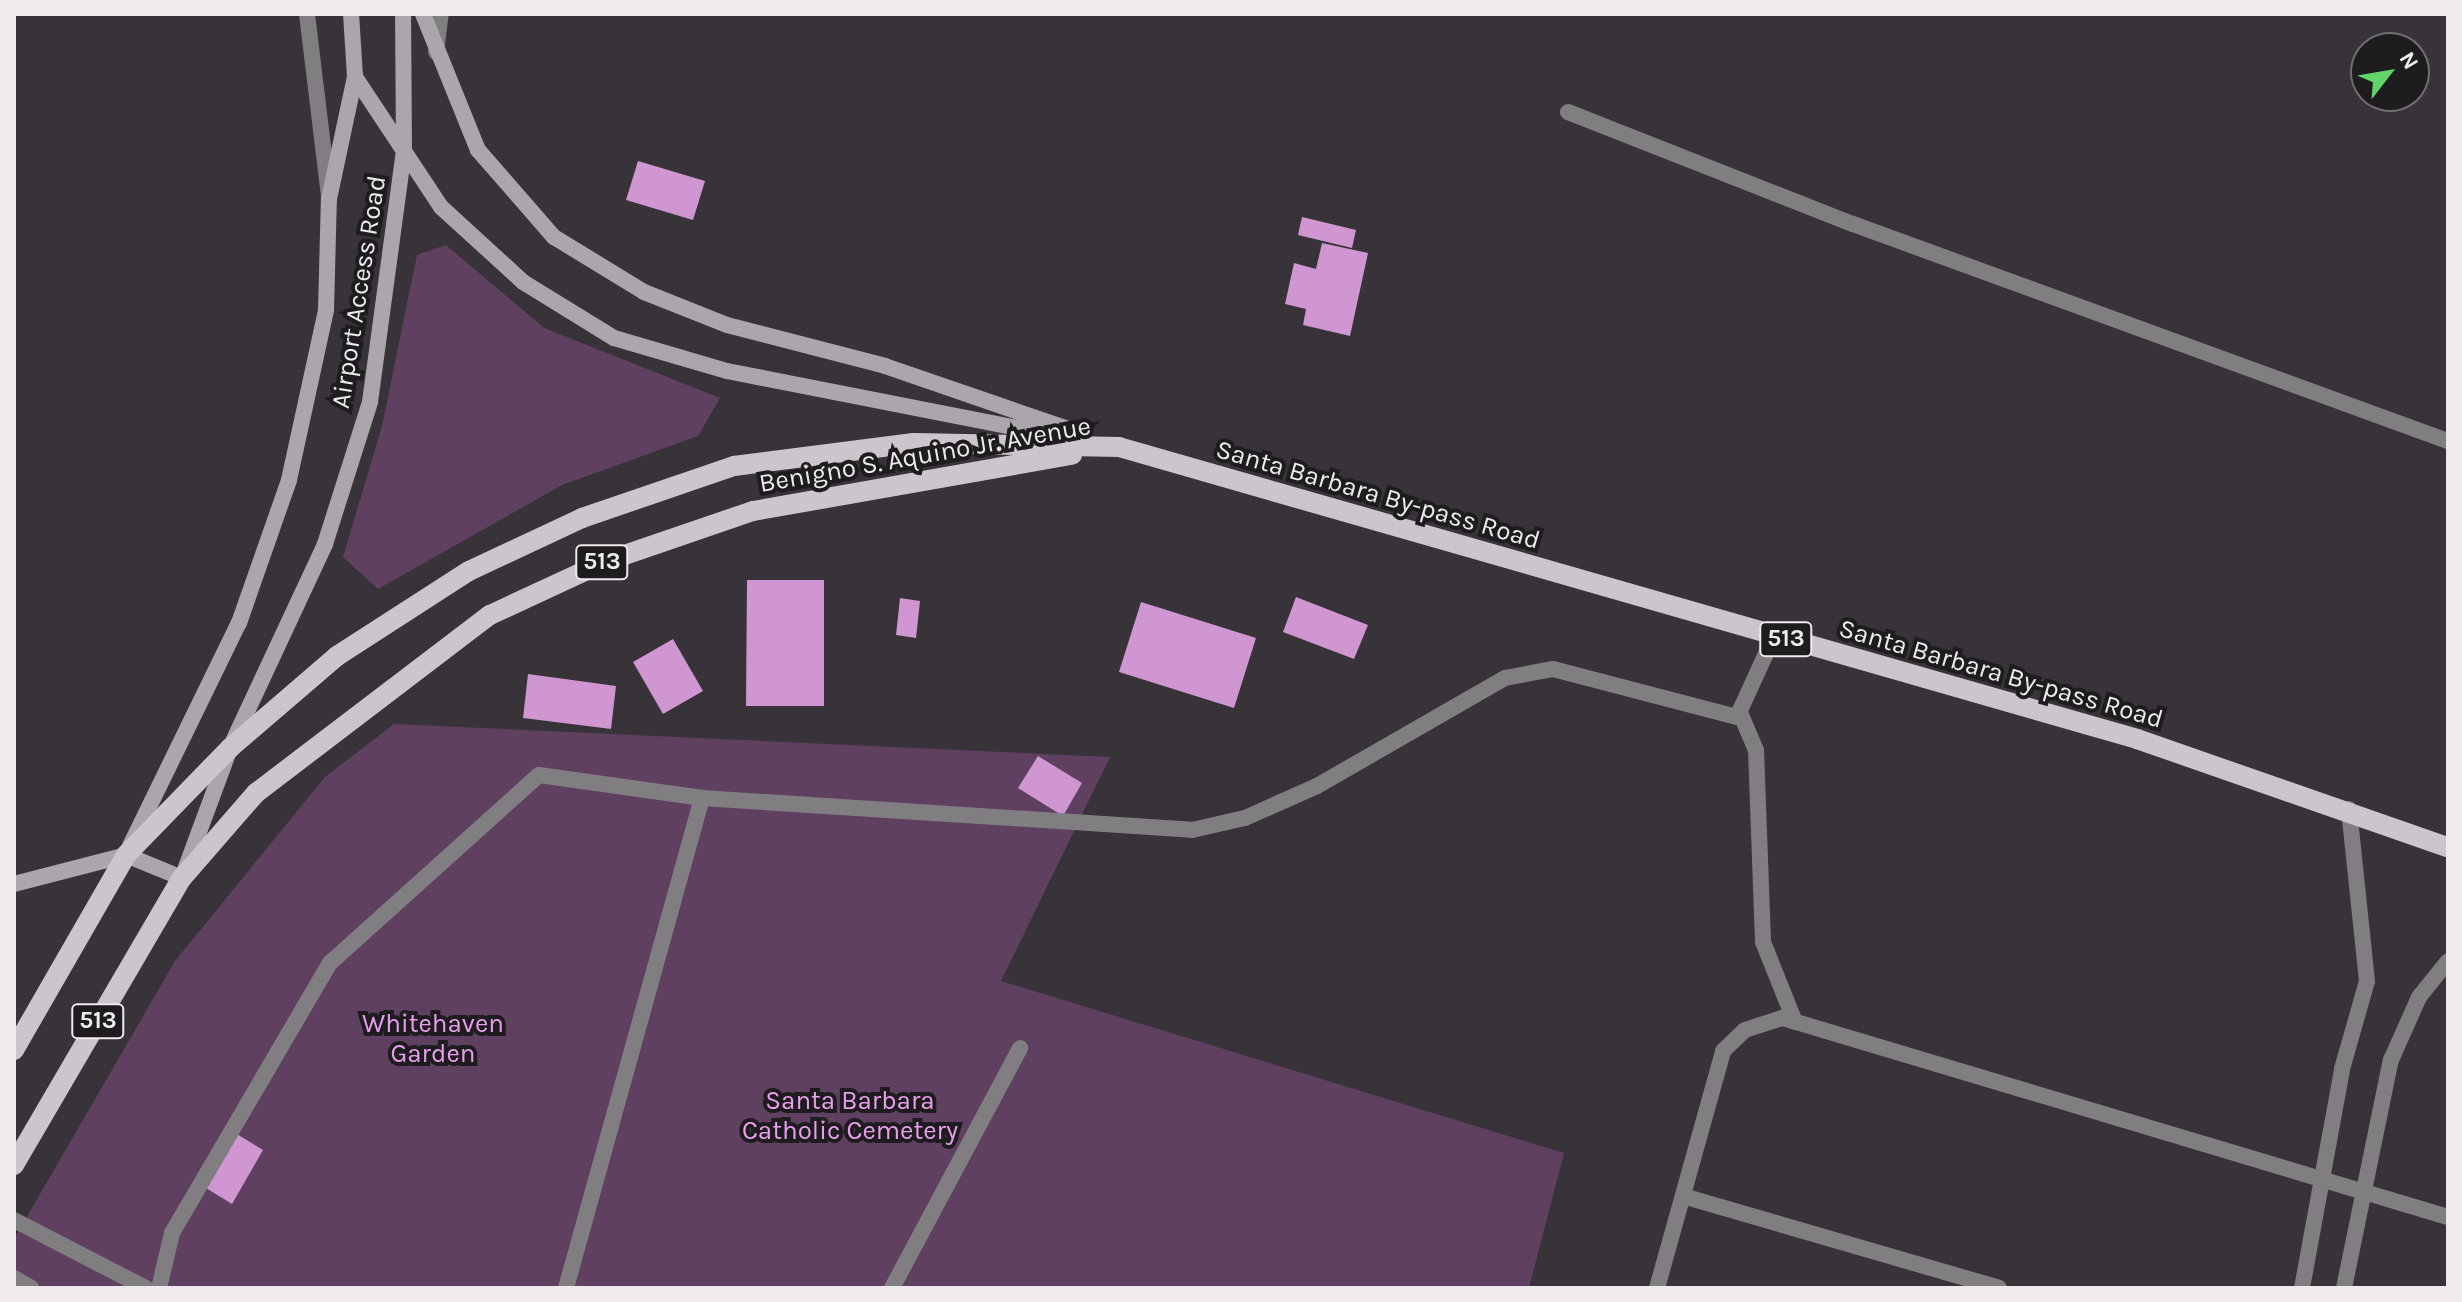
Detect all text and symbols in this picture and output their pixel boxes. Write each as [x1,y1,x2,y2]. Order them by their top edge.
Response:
north arrow [2350,32,2430,112]
text: N [2394,47,2424,74]
street label: Airport Access Road [325,173,393,411]
street label: Benigno S. Aquino Jr. Avenue [757,410,1093,500]
street label: Santa Barbara By-pass Road [1212,434,1544,556]
road number: 513 [574,542,630,582]
street label: Santa Barbara By-pass Road [1835,613,2167,735]
road number: 513 [1758,619,1814,659]
road number: 513 [70,1001,126,1041]
park label: Whitehaven Garden [362,1008,504,1070]
park label: Santa Barbara Catholic Cemetery [742,1085,958,1146]

